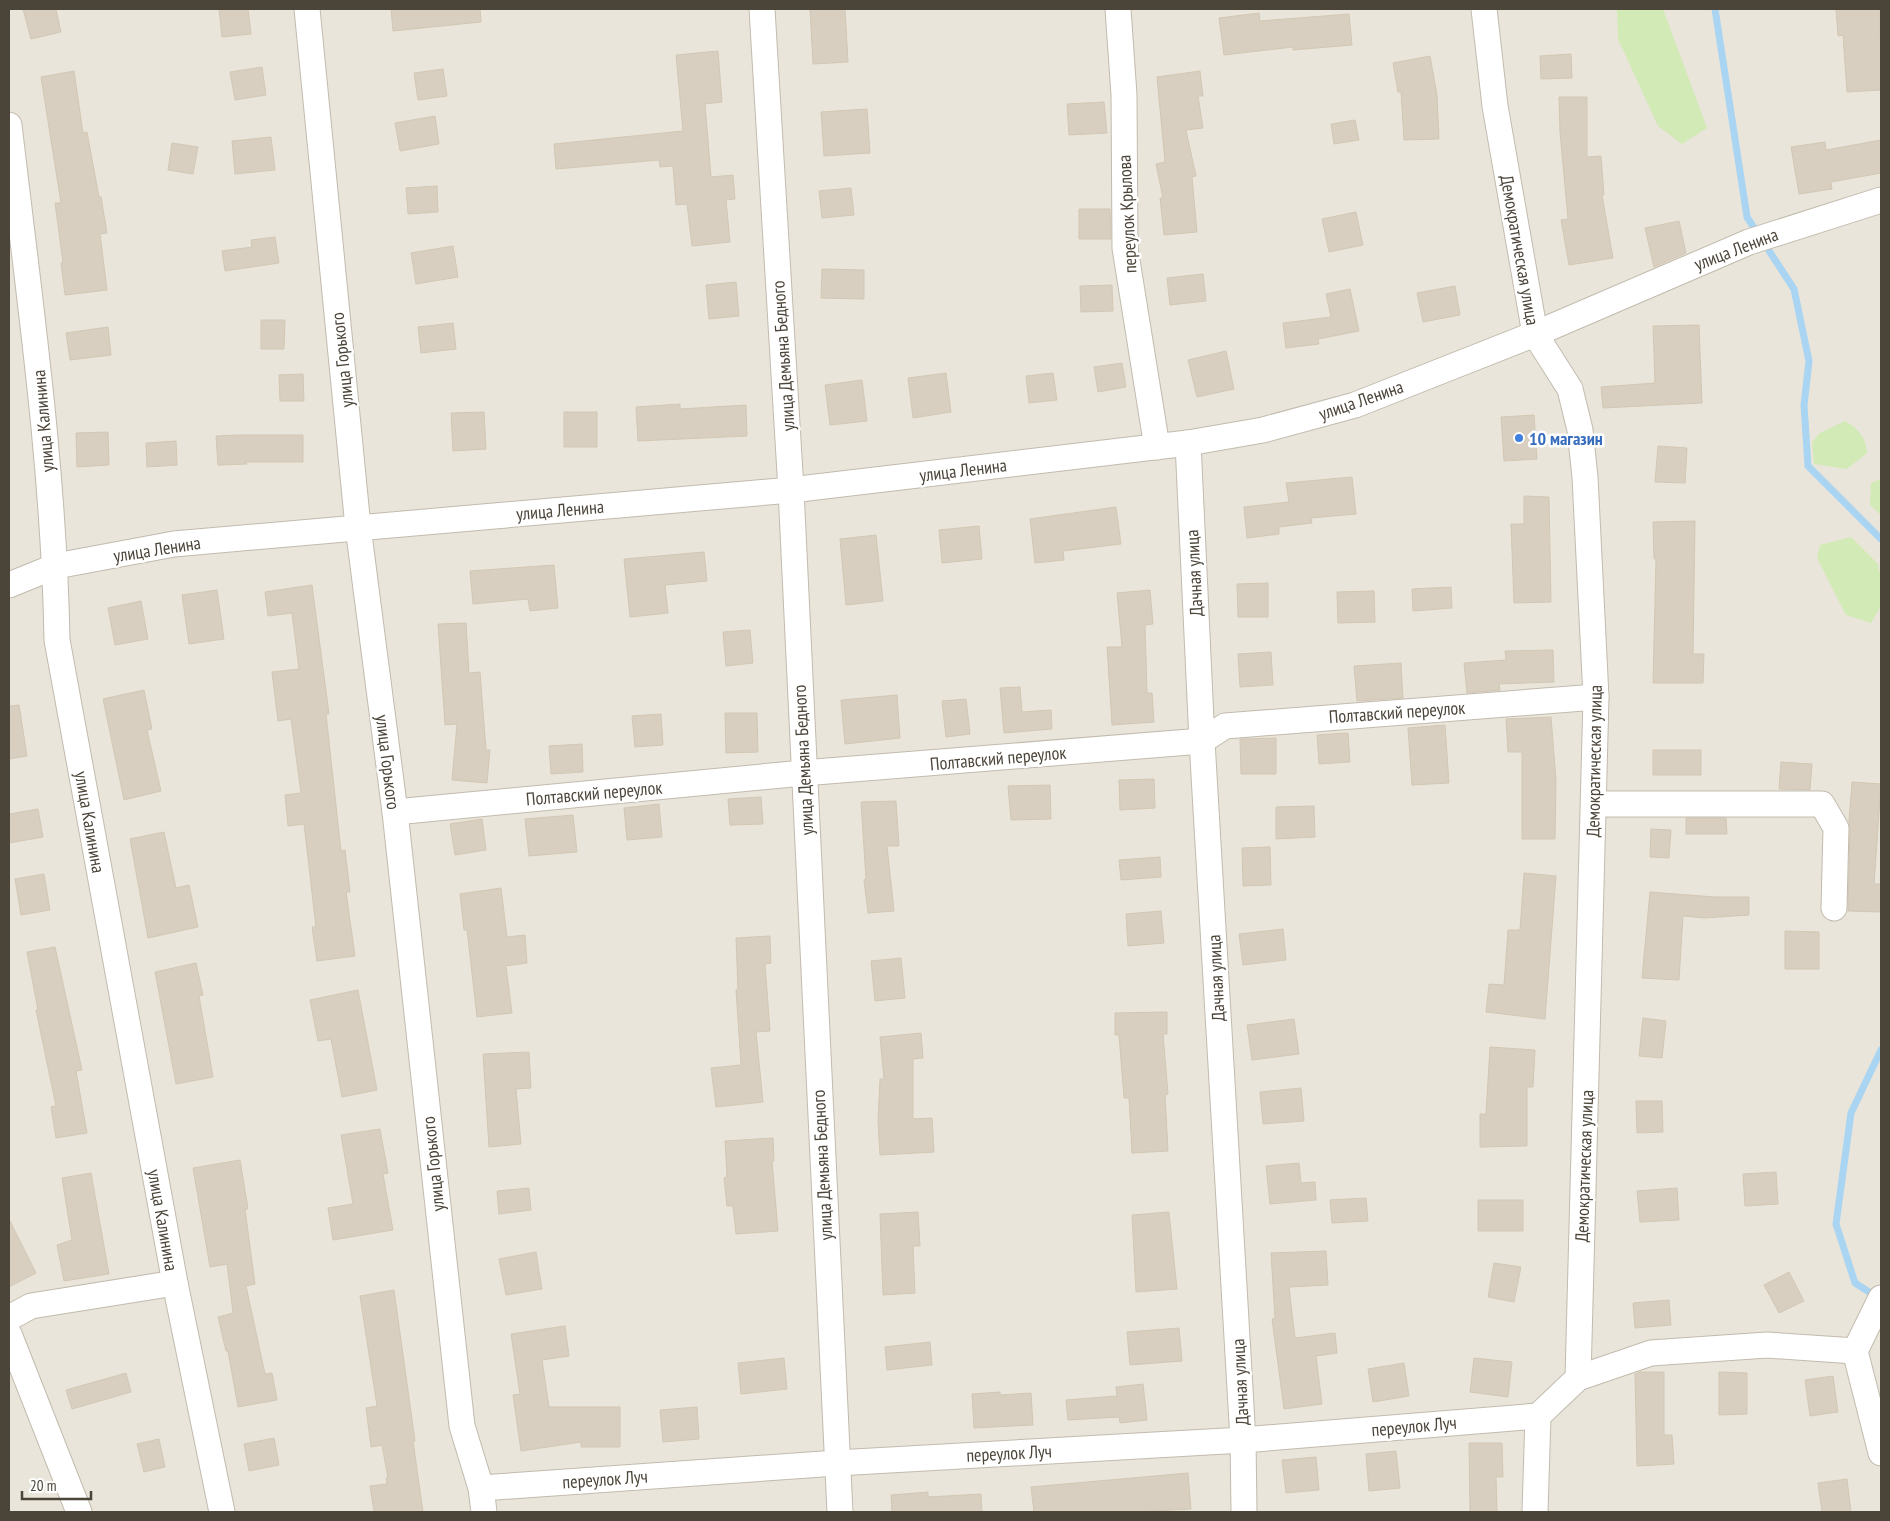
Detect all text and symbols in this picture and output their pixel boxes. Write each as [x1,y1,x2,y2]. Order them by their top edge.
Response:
street label: переулок Крылова [1112,154,1142,274]
street label: Демократическая улица [1495,173,1545,327]
street label: улица Ленина [1691,223,1781,275]
street label: улица Демьяна Бедного [766,280,800,432]
street label: улица Горького [326,311,358,409]
street label: улица Калинина [27,369,59,473]
street label: улица Ленина [1316,375,1406,425]
place label: 10 магазин [1529,427,1603,450]
marker: 10 магазин [1513,432,1525,444]
street label: улица Ленина [918,453,1008,487]
street label: улица Ленина [515,495,605,525]
street label: Дачная улица [1180,529,1208,617]
street label: улица Ленина [112,531,202,567]
street label: улица Демьяна Бедного [788,684,818,836]
street label: Демократическая улица [1581,685,1607,837]
street label: Полтавский переулок [1328,696,1466,728]
street label: улица Горького [371,713,405,811]
street label: Полтавский переулок [929,741,1067,775]
street label: улица Калинина [70,769,110,875]
street label: Полтавский переулок [525,776,663,810]
street label: Дачная улица [1202,934,1230,1022]
street label: улица Демьяна Бедного [807,1089,837,1241]
street label: Демократическая улица [1570,1089,1598,1243]
street label: улица Горького [417,1115,449,1213]
street label: улица Калинина [143,1167,183,1273]
street label: Дачная улица [1226,1338,1254,1426]
street label: переулок Луч [1370,1411,1458,1441]
street label: переулок Луч [966,1439,1052,1467]
street label: переулок Луч [562,1465,648,1493]
scale bar [22,1468,91,1500]
text: 20 m [30,1476,56,1495]

